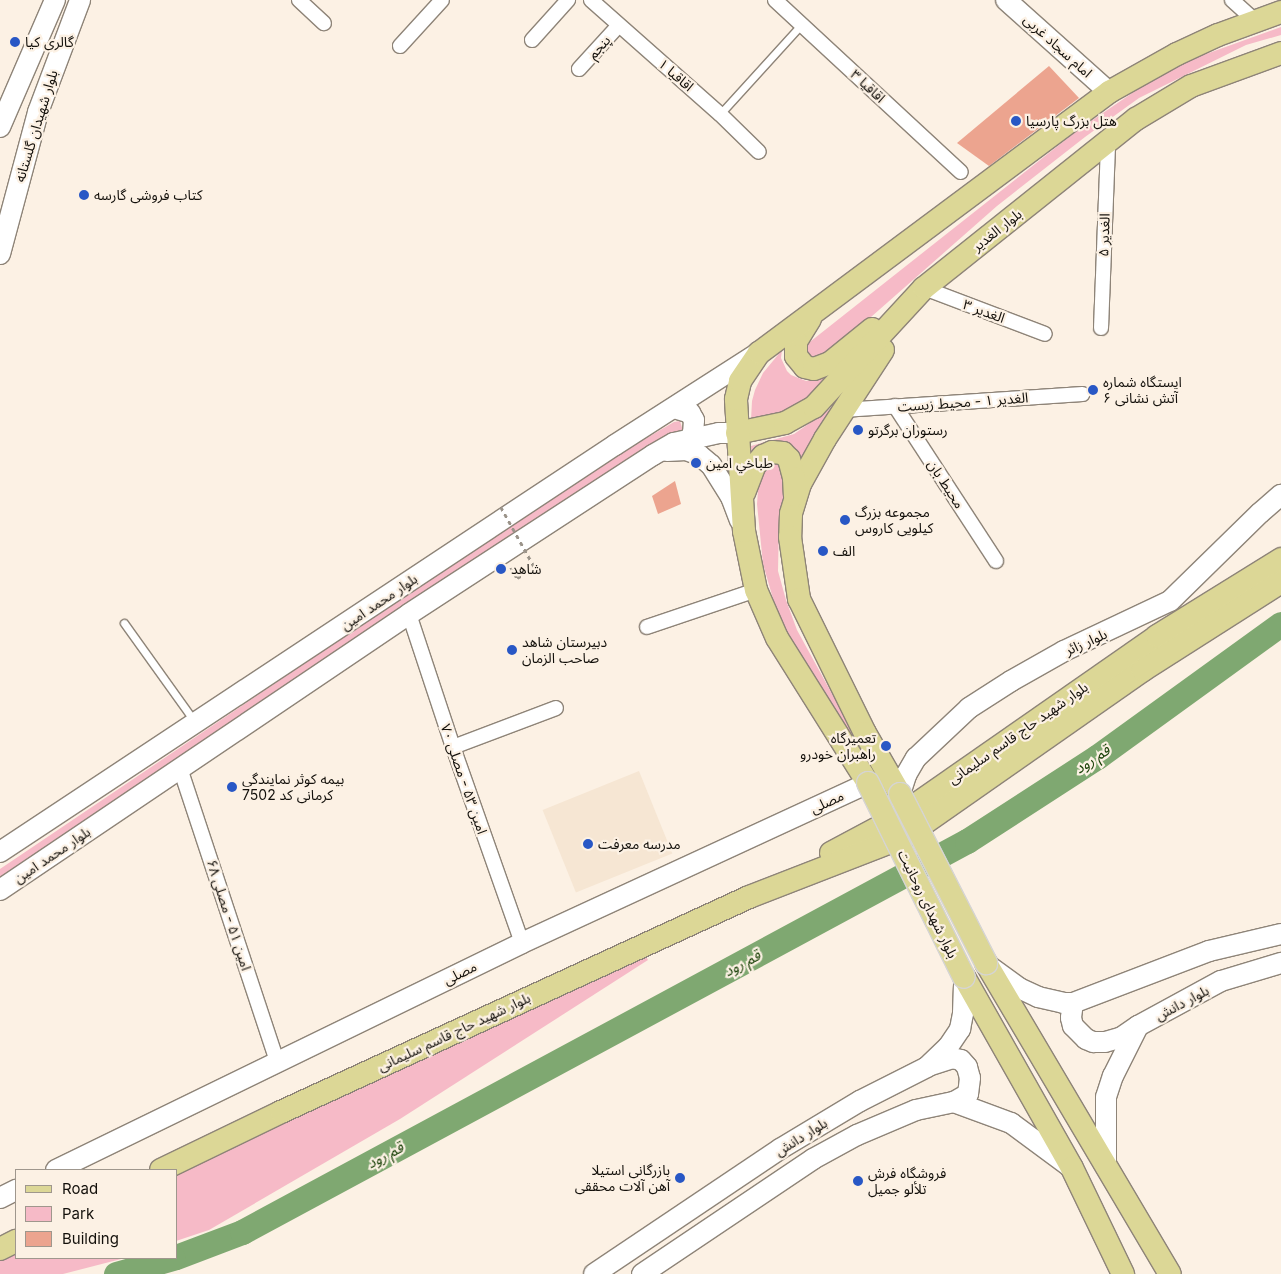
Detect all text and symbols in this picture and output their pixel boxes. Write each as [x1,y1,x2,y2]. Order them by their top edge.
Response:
street label: امام سجاد غربی [1020,11,1096,81]
street label: پنجم [584,32,614,62]
place label: گالری کیا [25,34,74,50]
marker: گالری کیا [9,36,21,48]
street label: اقاقیا ۱ [655,55,697,95]
street label: اقاقیا ۳ [847,66,889,106]
street label: بلوار شهیدان گلستانه [11,68,61,184]
place label: هتل بزرگ پارسیا [1026,113,1117,129]
marker: هتل بزرگ پارسیا [1010,115,1022,127]
place label: کتاب فروشی گارسه [94,187,203,203]
marker: کتاب فروشی گارسه [78,189,90,201]
street label: بلوار الغدیر [969,205,1025,255]
street label: الغدیر ۵ [1095,213,1113,257]
street label: الغدیر ۳ [961,296,1007,326]
place label: ایستگاه شماره ۶ آتش نشانی [1103,374,1182,407]
marker: ایستگاه شماره ۶ آتش نشانی [1087,384,1099,396]
street label: الغدیر ۱ - محیط زیست [897,389,1029,415]
place label: رستوران برگرتو [868,422,948,438]
marker: رستوران برگرتو [852,424,864,436]
place label: طباخي امين [706,455,773,471]
marker: طباخي امين [690,457,702,469]
street label: محیط بان [924,457,968,511]
place label: مجموعه بزرگ کیلویی کاروس [855,504,933,536]
marker: مجموعه بزرگ کیلویی کاروس [839,514,851,526]
place label: الف [833,543,855,559]
marker: الف [817,545,829,557]
place label: شاهد [511,561,542,577]
marker: شاهد [495,563,507,575]
street label: بلوار محمد امین [337,570,421,634]
street label: بلوار زائر [1062,625,1110,659]
place label: دبیرستان شاهد صاحب الزمان [522,634,607,666]
marker: دبیرستان شاهد صاحب الزمان [506,644,518,656]
street label: بلوار شهید حاج قاسم سلیمانی [945,678,1091,788]
street label: امین ۵۳ - مصلی ۷۰ [437,722,491,836]
place label: تعمیرگاه راهبران خودرو [800,730,876,762]
marker: تعمیرگاه راهبران خودرو [880,740,892,752]
water label: قم رود [1071,741,1113,777]
place label: بیمه کوثر نمایندگی کرمانی کد 7502 [242,771,344,804]
marker: بیمه کوثر نمایندگی کرمانی کد 7502 [226,781,238,793]
street label: مصلی [808,787,846,817]
street label: بلوار محمد امین [10,823,94,887]
place label: مدرسه معرفت [598,836,681,852]
marker: مدرسه معرفت [582,838,594,850]
street label: بلوار شهدای روحانیت [894,847,962,961]
street label: امین ۵۱ - مصلی ۶۸ [203,857,255,973]
water label: قم رود [721,946,763,980]
street label: مصلی [441,958,479,988]
street label: بلوار دانش [1152,982,1212,1024]
street label: بلوار شهید حاج قاسم سلیمانی [375,989,533,1075]
street label: بلوار دانش [772,1114,830,1160]
water label: قم رود [364,1138,406,1172]
place label: بازرگانی استیلا آهن آلات محققی [575,1162,670,1194]
place label: فروشگاه فرش تلألو جمیل [868,1165,946,1198]
legend [15,1169,178,1259]
marker: بازرگانی استیلا آهن آلات محققی [674,1172,686,1184]
marker: فروشگاه فرش تلألو جمیل [852,1175,864,1187]
text: Road [62,1179,98,1198]
text: Park [62,1204,94,1223]
text: Building [62,1229,119,1248]

